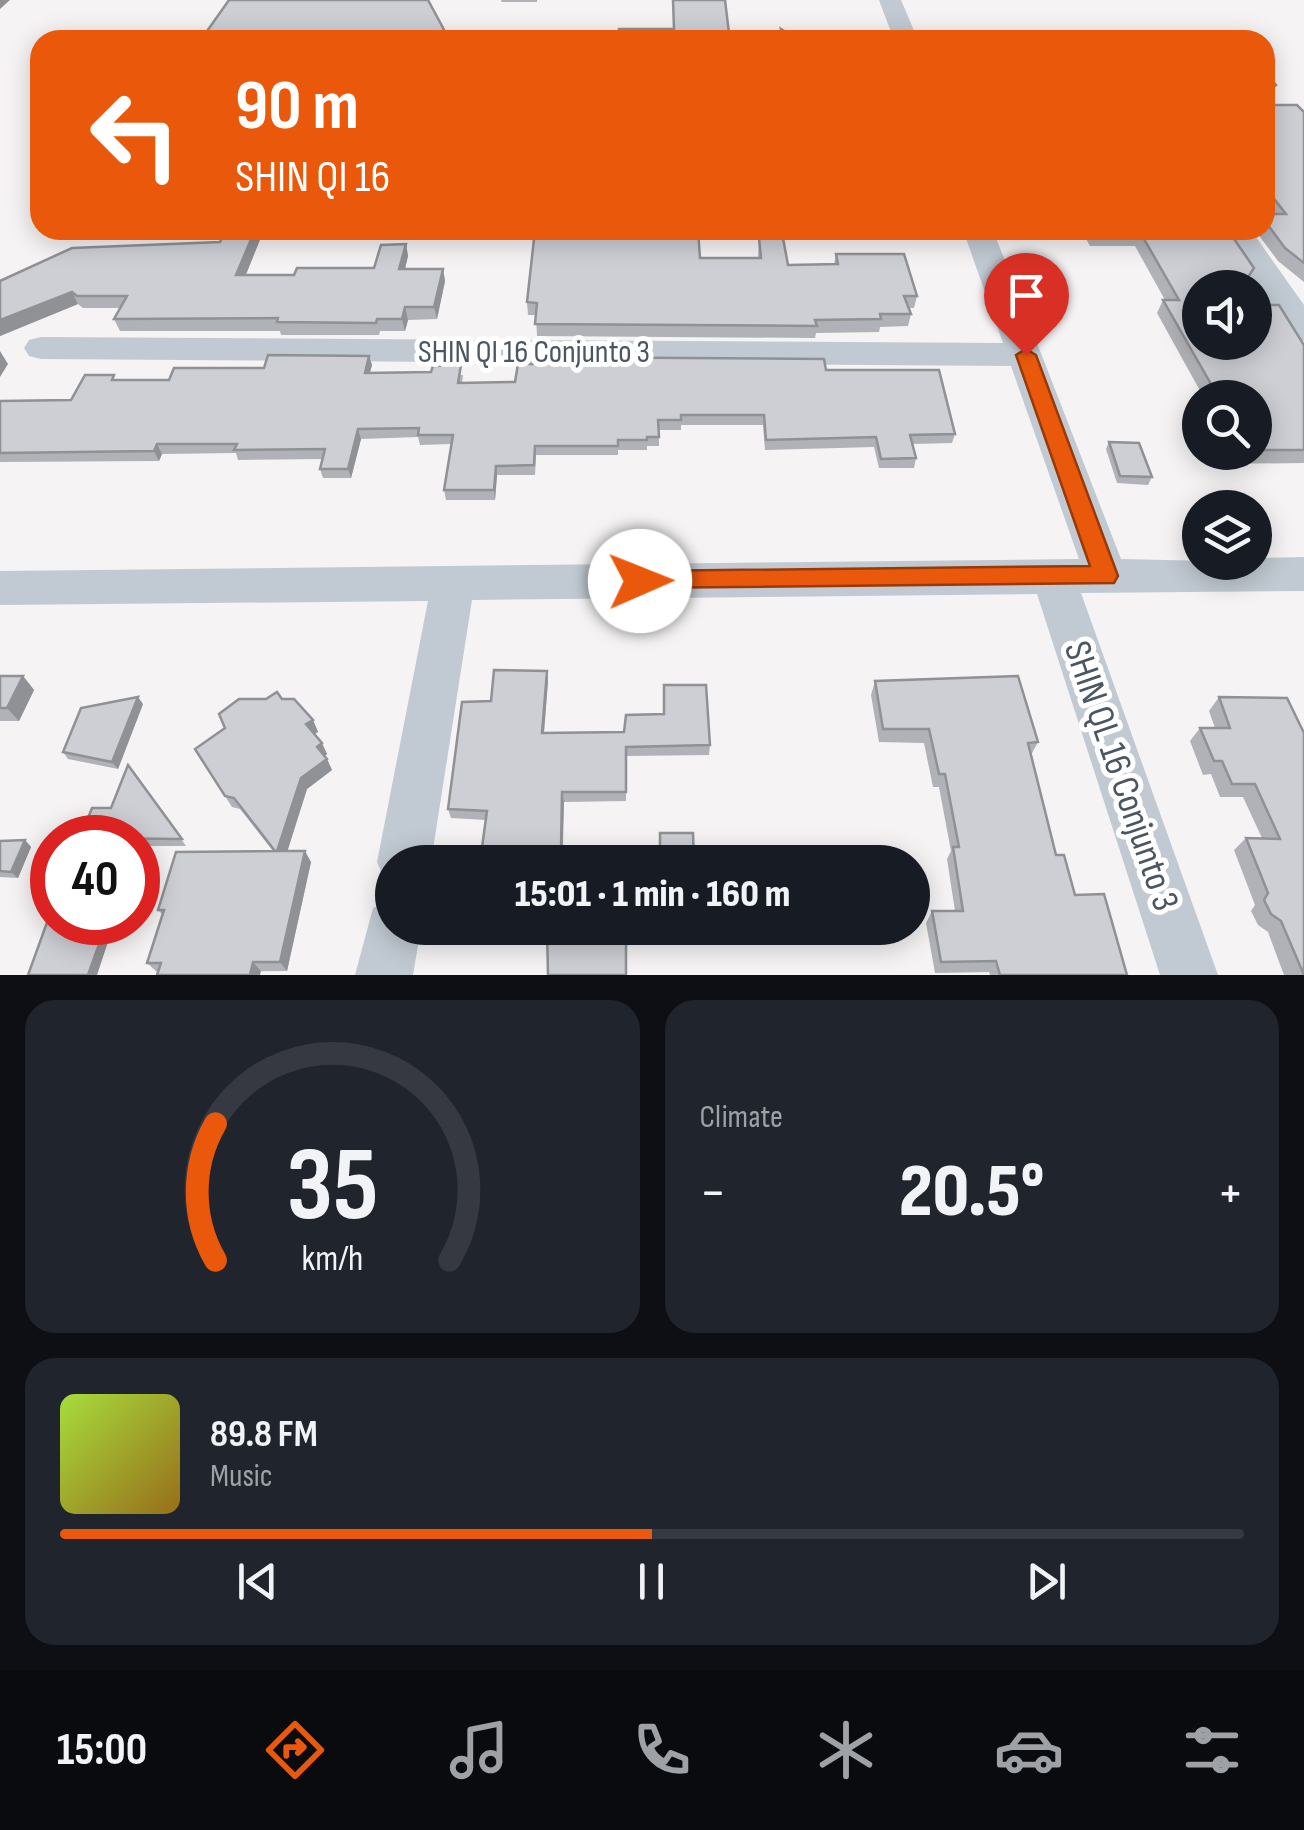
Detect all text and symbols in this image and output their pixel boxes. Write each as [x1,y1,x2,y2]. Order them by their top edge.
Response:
text: 90 m [235,65,359,149]
icon: left [70,70,200,200]
text: SHIN QI 16 [235,150,390,205]
pin [984,253,1069,356]
icon: arrive [999,268,1054,323]
map controls [1182,270,1272,580]
button: sound [1182,270,1272,360]
street label: SHIN QI 16 Conjunto 3 [418,333,650,372]
button: search [1182,380,1272,470]
button: layers [1182,490,1272,580]
position arrow [588,529,692,633]
street label: SHIN QL 16 Conjunto 3 [1054,635,1188,917]
speed limit sign: 40 [30,815,160,945]
text: 15:01 · 1 min · 160 m [515,872,790,917]
text: Climate [700,1098,783,1137]
text: 35 [286,1124,378,1249]
text: 20.5° [899,1147,1045,1238]
text: − [700,1160,726,1227]
text: + [1217,1160,1244,1227]
text: km/h [301,1238,363,1281]
text: 89.8 FM [210,1412,318,1457]
text: Music [210,1457,273,1496]
icon: previous [230,1554,285,1609]
icon: pause [624,1554,679,1609]
icon: next [1019,1554,1074,1609]
icon: directions [260,1715,330,1785]
icon: music [444,1715,514,1785]
icon: phone [627,1715,697,1785]
icon: climate [811,1715,881,1785]
icon: car [994,1715,1064,1785]
icon: filters [1177,1715,1247,1785]
text: 15:00 [57,1723,147,1778]

